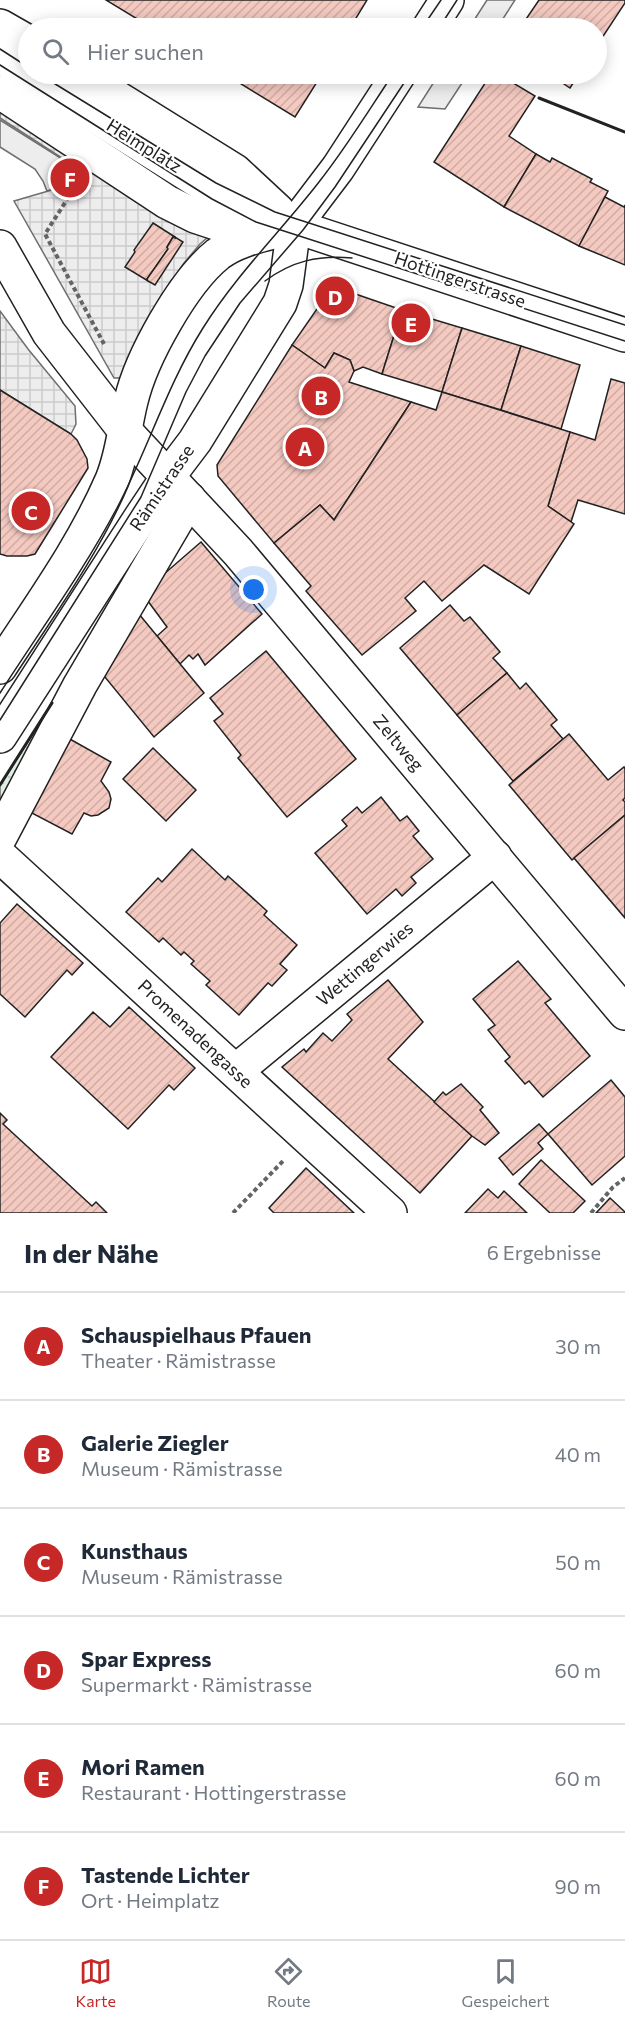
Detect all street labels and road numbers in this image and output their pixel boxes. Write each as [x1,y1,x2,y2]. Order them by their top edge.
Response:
street label: Heimplatz [103,113,186,177]
street label: Hottingerstrasse [392,246,529,312]
street label: Rämistrasse [124,440,198,535]
street label: Zeltweg [369,710,429,775]
street label: Wettingerwies [312,917,417,1010]
street label: Promenadengasse [134,974,258,1092]

